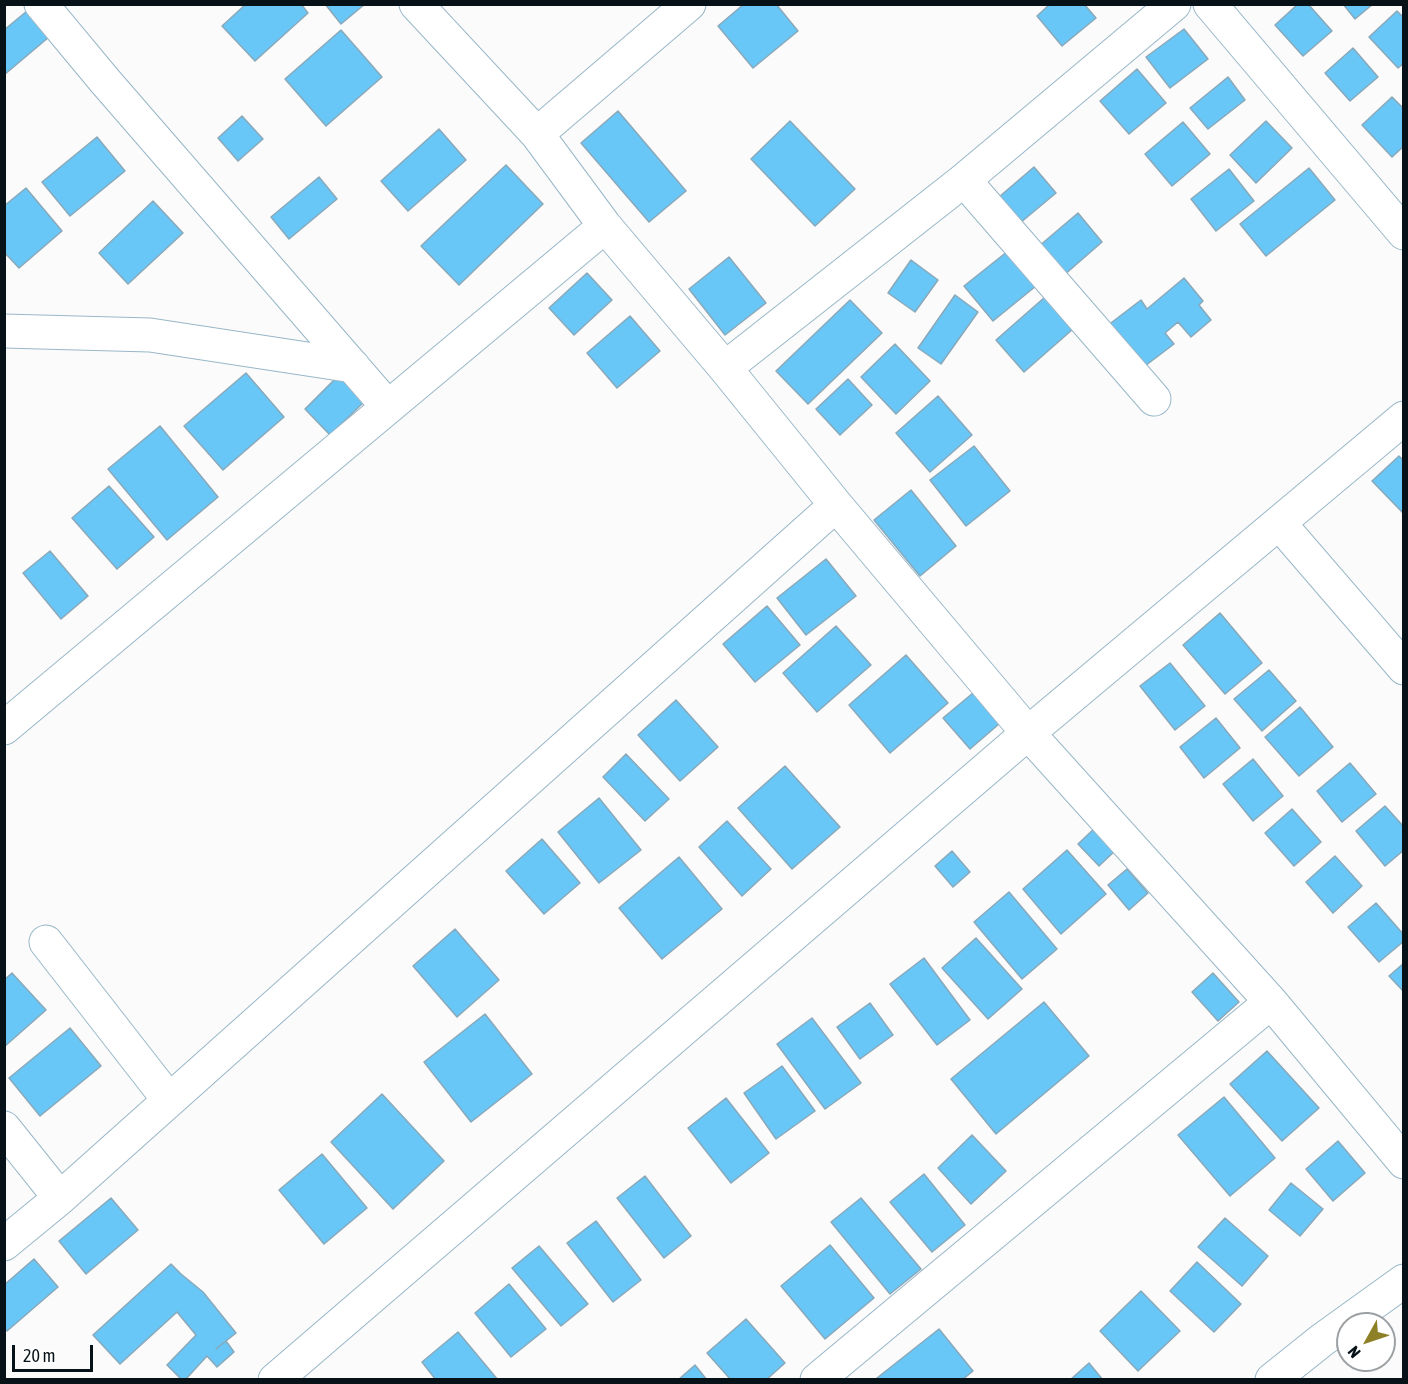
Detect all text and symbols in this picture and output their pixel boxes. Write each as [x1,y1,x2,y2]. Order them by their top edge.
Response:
north arrow [1336,1312,1396,1372]
scale bar [15,1333,96,1371]
text: N [1344,1343,1364,1362]
text: 20 m [23,1345,55,1366]

